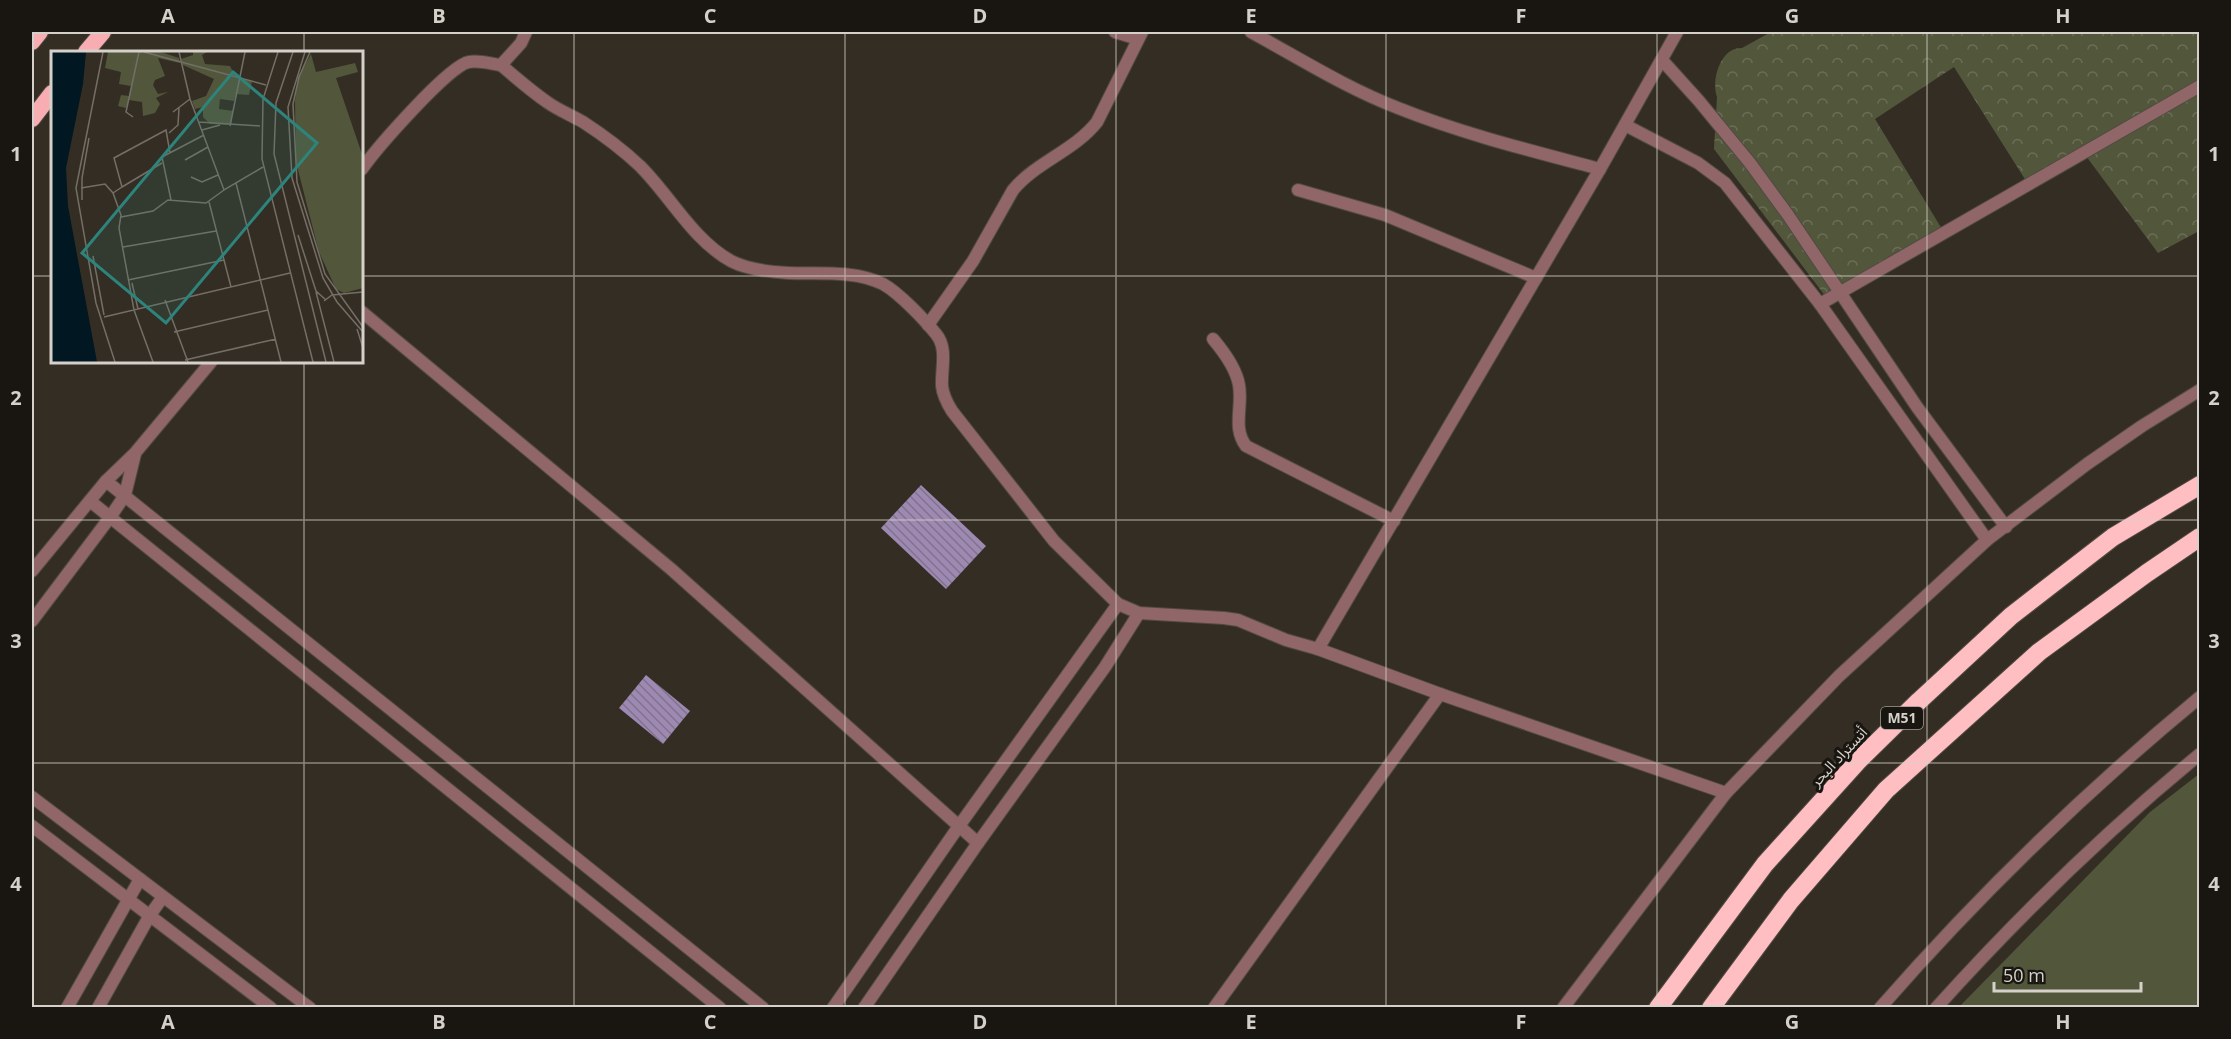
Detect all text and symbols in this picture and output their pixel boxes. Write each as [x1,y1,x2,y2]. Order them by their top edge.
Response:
text: A [161,2,175,29]
text: B [432,2,446,29]
text: C [704,2,717,29]
text: D [973,2,987,29]
text: E [1245,2,1257,29]
text: F [1516,2,1526,29]
text: G [1785,2,1799,29]
text: H [2055,2,2071,29]
inset map [51,51,363,363]
text: 1 [10,140,22,167]
text: 1 [2208,140,2220,167]
text: 2 [10,384,22,411]
text: 2 [2208,384,2220,411]
text: 3 [10,627,22,654]
text: 3 [2208,627,2220,654]
road number: M51 [1881,707,1923,729]
street label: أتستراد البحر [1805,722,1871,791]
text: 4 [10,870,22,897]
text: 4 [2208,870,2220,897]
scale bar [1994,955,2141,993]
text: 50 m [2003,963,2045,987]
text: A [161,1008,175,1035]
text: B [432,1008,446,1035]
text: C [704,1008,717,1035]
text: D [973,1008,987,1035]
text: E [1245,1008,1257,1035]
text: F [1516,1008,1526,1035]
text: G [1785,1008,1799,1035]
text: H [2055,1008,2071,1035]

